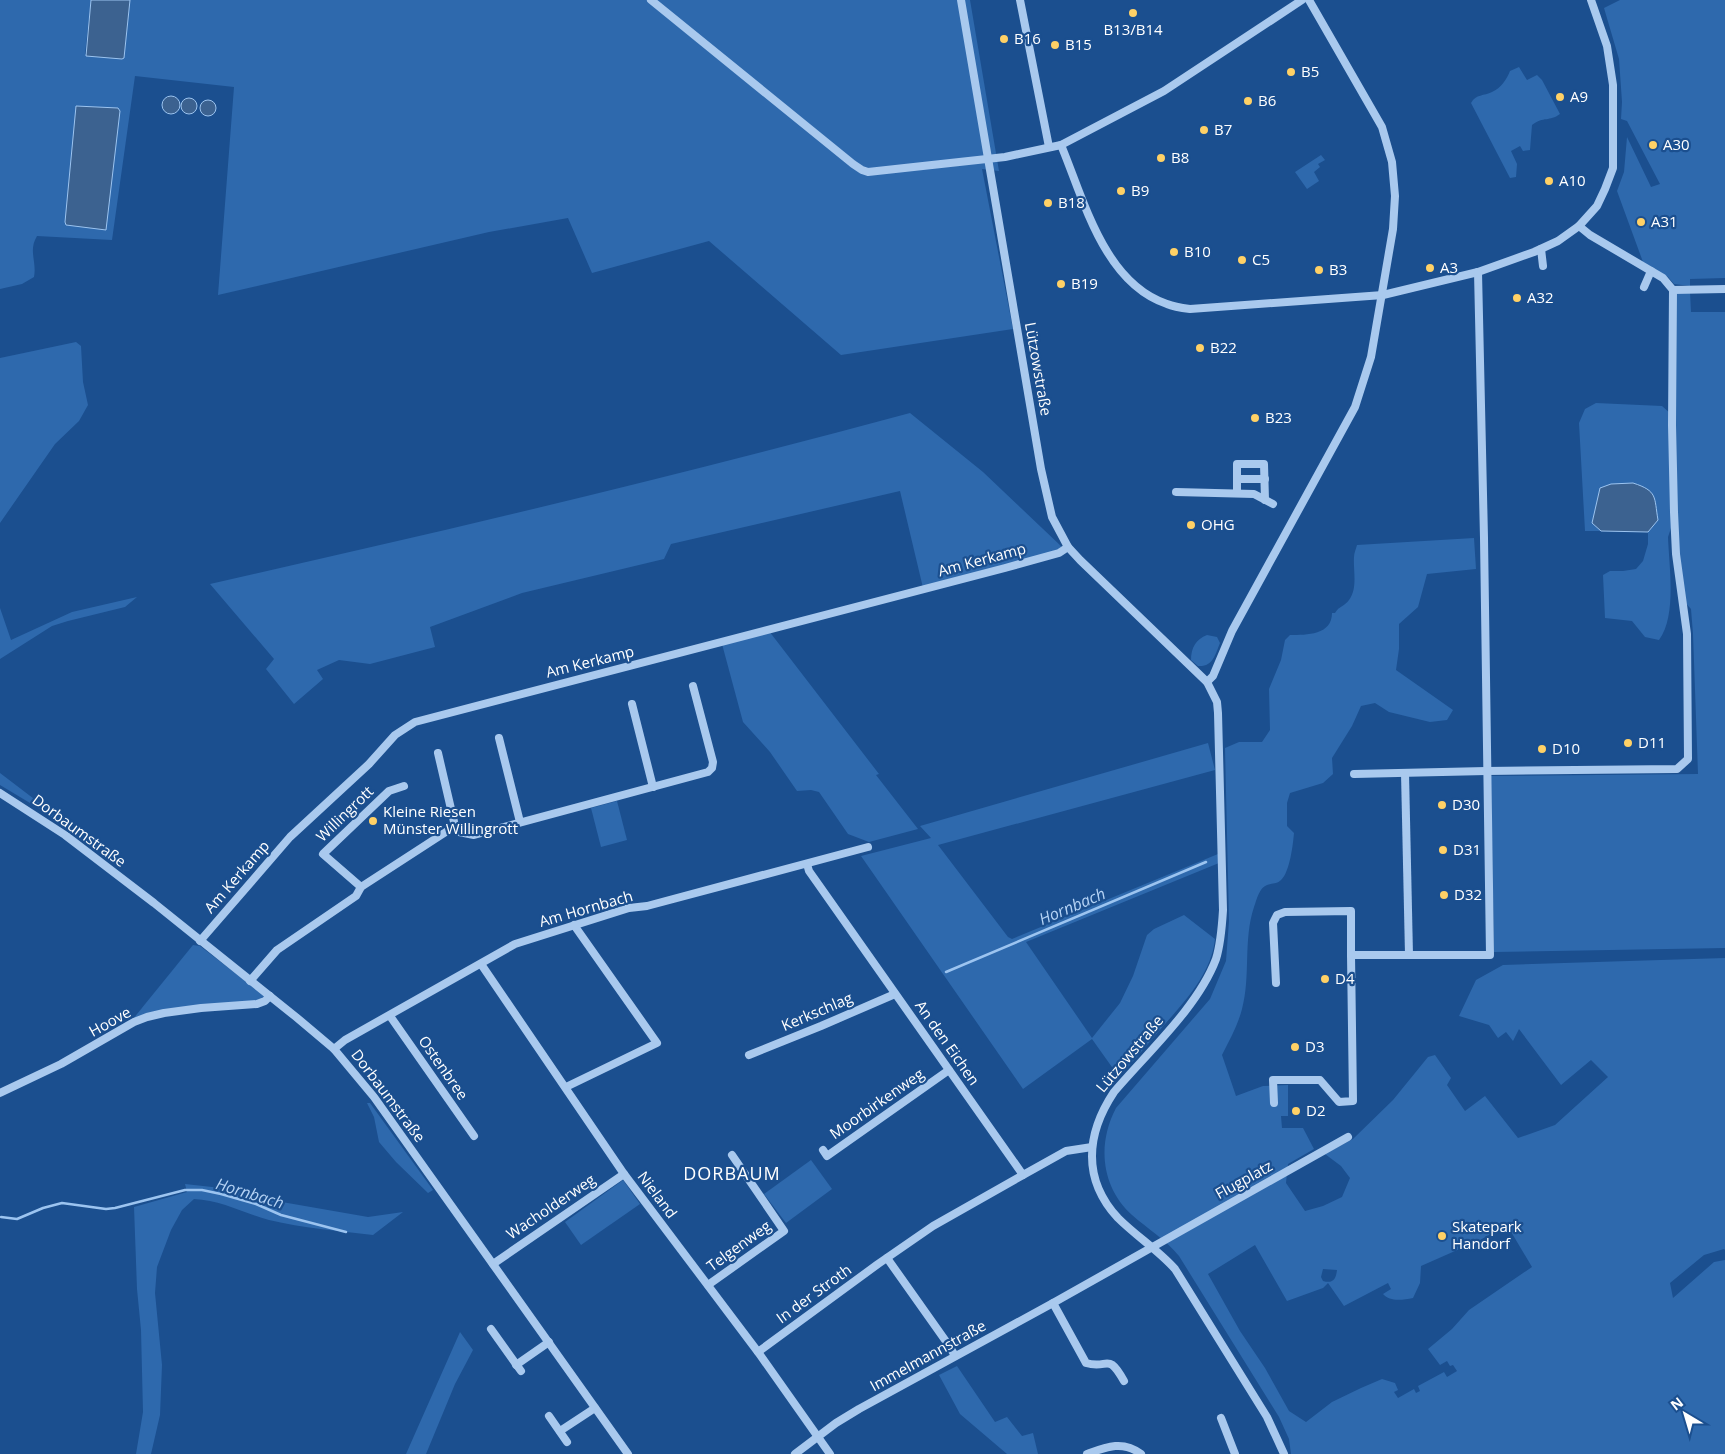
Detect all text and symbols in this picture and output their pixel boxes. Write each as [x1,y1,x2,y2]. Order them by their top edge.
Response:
marker: B13/B14 [1127,7,1139,19]
place label: B13/B14 [1103,19,1163,39]
place label: B16 [1014,28,1041,48]
marker: B16 [998,33,1010,45]
place label: B15 [1065,34,1092,54]
marker: B15 [1049,39,1061,51]
place label: B5 [1301,61,1319,81]
marker: B5 [1285,66,1297,78]
place label: A9 [1570,86,1588,106]
place label: B6 [1258,90,1276,110]
marker: A9 [1554,91,1566,103]
marker: B6 [1242,95,1254,107]
place label: B7 [1214,119,1232,139]
marker: B7 [1198,124,1210,136]
place label: A30 [1663,134,1690,154]
marker: A30 [1647,139,1659,151]
place label: B8 [1171,147,1189,167]
marker: B8 [1155,152,1167,164]
place label: A10 [1559,170,1586,190]
marker: A10 [1543,175,1555,187]
place label: B9 [1131,180,1149,200]
marker: B9 [1115,185,1127,197]
place label: B18 [1058,192,1085,212]
marker: B18 [1042,197,1054,209]
place label: A31 [1651,211,1678,231]
marker: A31 [1635,216,1647,228]
place label: B10 [1184,241,1211,261]
marker: B10 [1168,246,1180,258]
place label: C5 [1252,249,1270,269]
marker: C5 [1236,254,1248,266]
place label: A3 [1440,257,1458,277]
place label: B3 [1329,259,1347,279]
marker: A3 [1424,262,1436,274]
marker: B3 [1313,264,1325,276]
place label: B19 [1071,273,1098,293]
marker: B19 [1055,278,1067,290]
place label: A32 [1527,287,1554,307]
marker: A32 [1511,292,1523,304]
street label: Lützowstraße [1021,320,1057,417]
place label: B22 [1210,337,1237,357]
marker: B22 [1194,342,1206,354]
place label: B23 [1265,407,1292,427]
marker: B23 [1249,412,1261,424]
place label: OHG [1201,514,1235,534]
marker: OHG [1185,519,1197,531]
street label: Am Kerkamp [936,538,1028,580]
street label: Am Kerkamp [544,640,636,682]
place label: D11 [1638,732,1666,752]
marker: D11 [1622,737,1634,749]
place label: D10 [1552,738,1580,758]
marker: D10 [1536,743,1548,755]
street label: Willingrott [311,781,377,846]
street label: Dorbaumstraße [29,789,131,871]
place label: D30 [1452,794,1480,814]
marker: D30 [1436,799,1448,811]
place label: Kleine Riesen Münster Willingrott [383,801,518,838]
marker: Kleine Riesen Münster Willingrott [367,815,379,827]
street label: Am Kerkamp [199,836,273,917]
place label: D31 [1453,839,1481,859]
marker: D31 [1437,844,1449,856]
water label: Hornbach [1035,882,1109,930]
place label: D32 [1454,884,1482,904]
street label: Am Hornbach [537,885,635,931]
marker: D32 [1438,889,1450,901]
place label: D4 [1335,968,1355,988]
marker: D4 [1319,973,1331,985]
street label: Kerkschlag [778,987,855,1035]
street label: An den Eichen [911,996,985,1089]
street label: Hoove [85,1001,134,1041]
street label: Lützowstraße [1091,1011,1167,1096]
street label: Ostenbree [414,1031,473,1103]
place label: D3 [1305,1036,1324,1056]
marker: D3 [1289,1041,1301,1053]
street label: Dorbaumstraße [347,1045,430,1146]
street label: Moorbirkenweg [825,1063,927,1143]
place label: D2 [1306,1100,1325,1120]
marker: D2 [1290,1105,1302,1117]
street label: Flugplatz [1211,1155,1276,1203]
district label: DORBAUM [683,1161,781,1185]
street label: Nieland [634,1167,682,1222]
street label: Wacholderweg [502,1169,599,1243]
water label: Hornbach [213,1172,287,1214]
street label: Telgenweg [702,1215,774,1275]
place label: Skatepark Handorf [1452,1216,1522,1253]
marker: Skatepark Handorf [1436,1230,1448,1242]
street label: In der Stroth [772,1259,855,1327]
street label: Immelmannstraße [866,1315,989,1395]
north arrow [1660,1389,1710,1439]
text: N [1666,1392,1687,1414]

